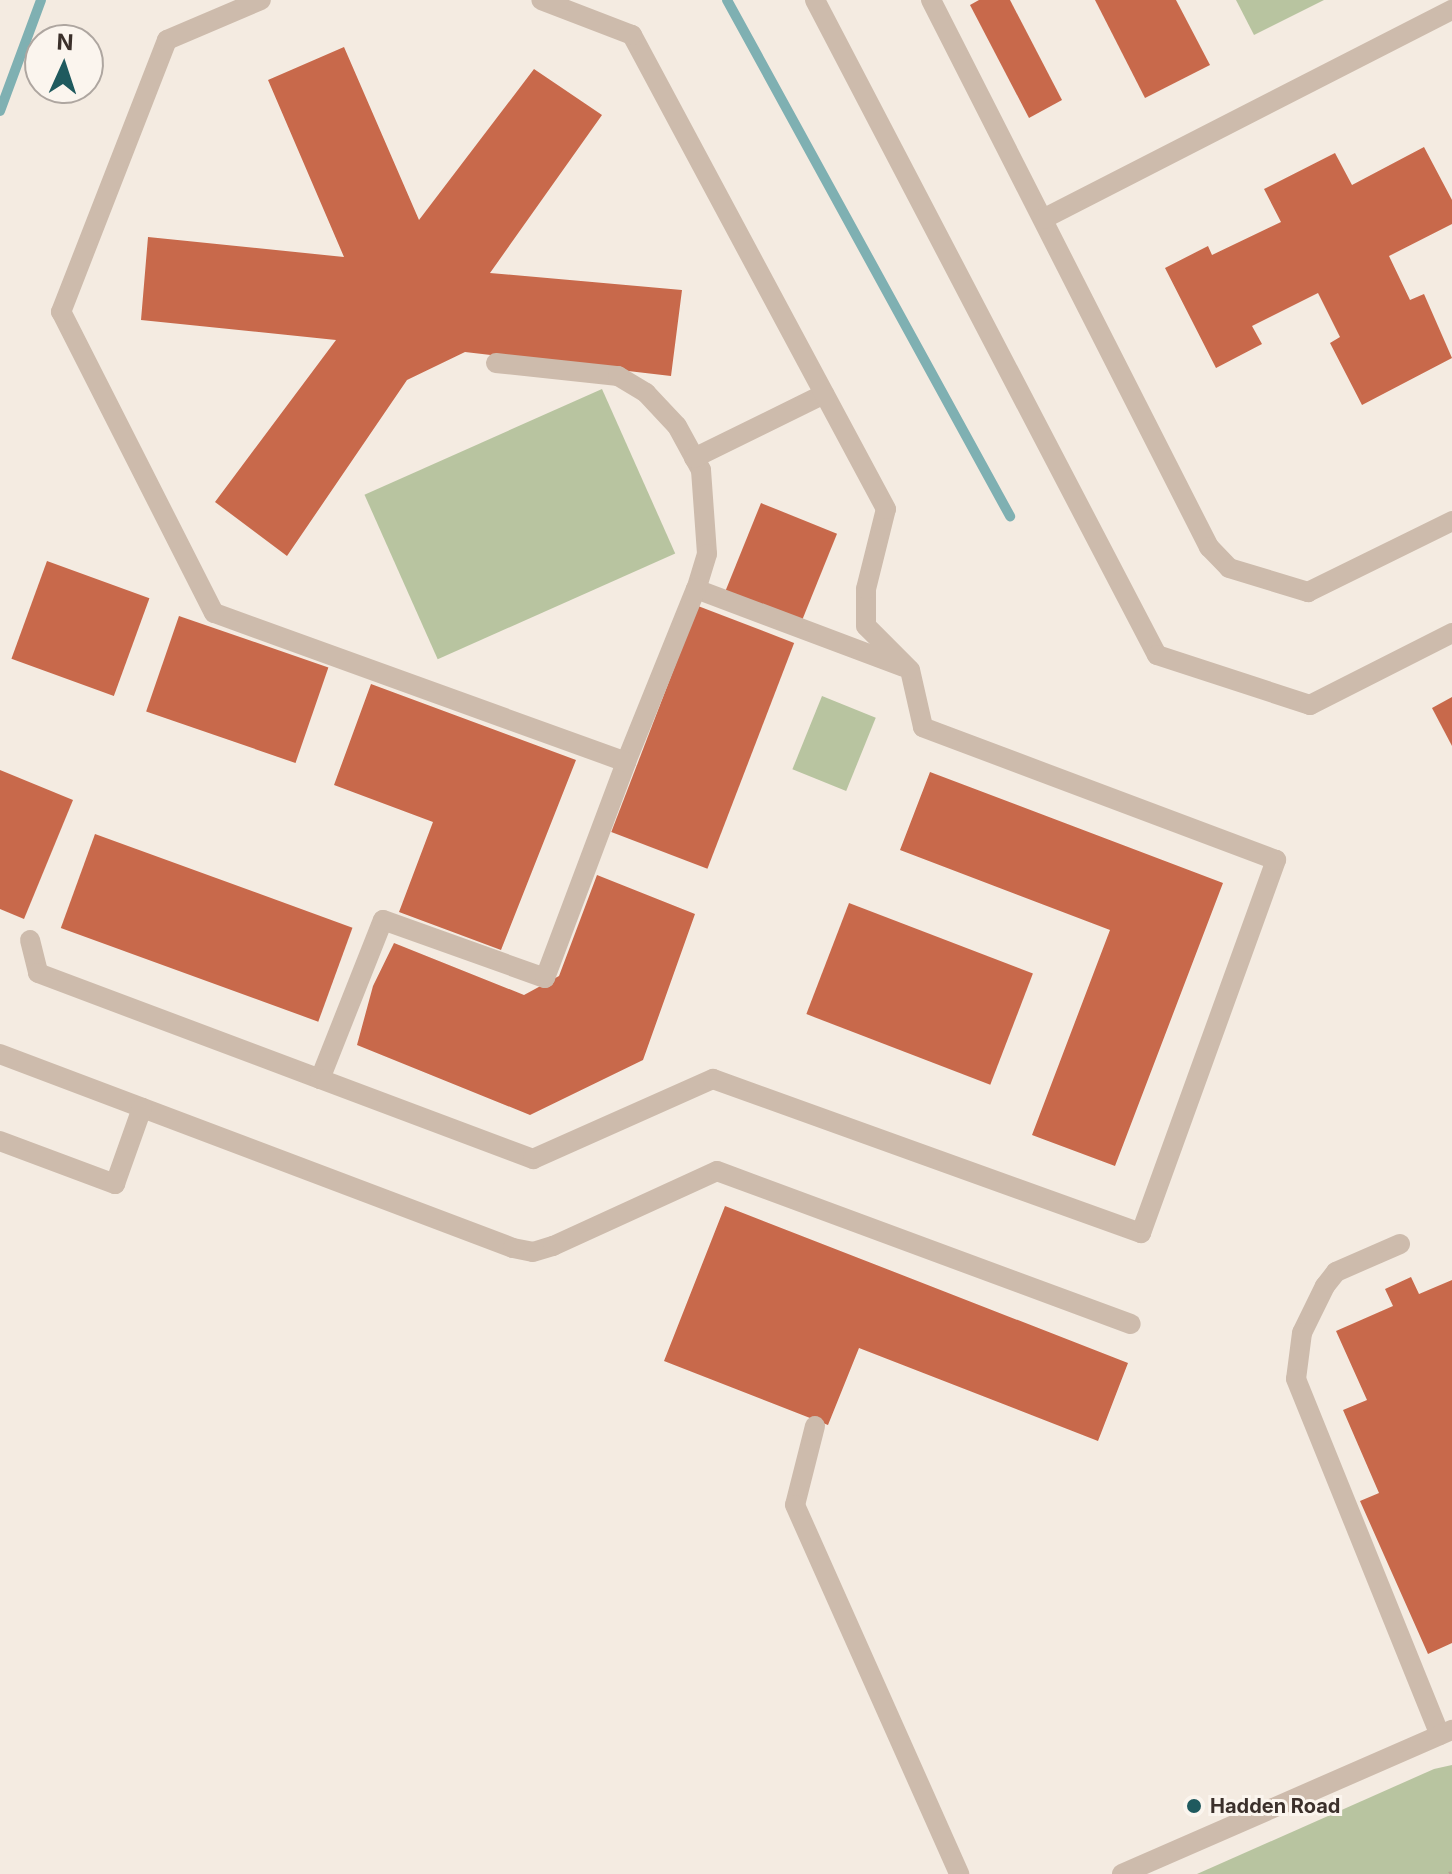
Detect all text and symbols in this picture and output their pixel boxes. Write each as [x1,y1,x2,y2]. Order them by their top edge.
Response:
north arrow [24,24,104,104]
text: N [56,29,74,55]
place label: Hadden Road [1210,1794,1340,1818]
marker: Hadden Road [1185,1797,1203,1815]

